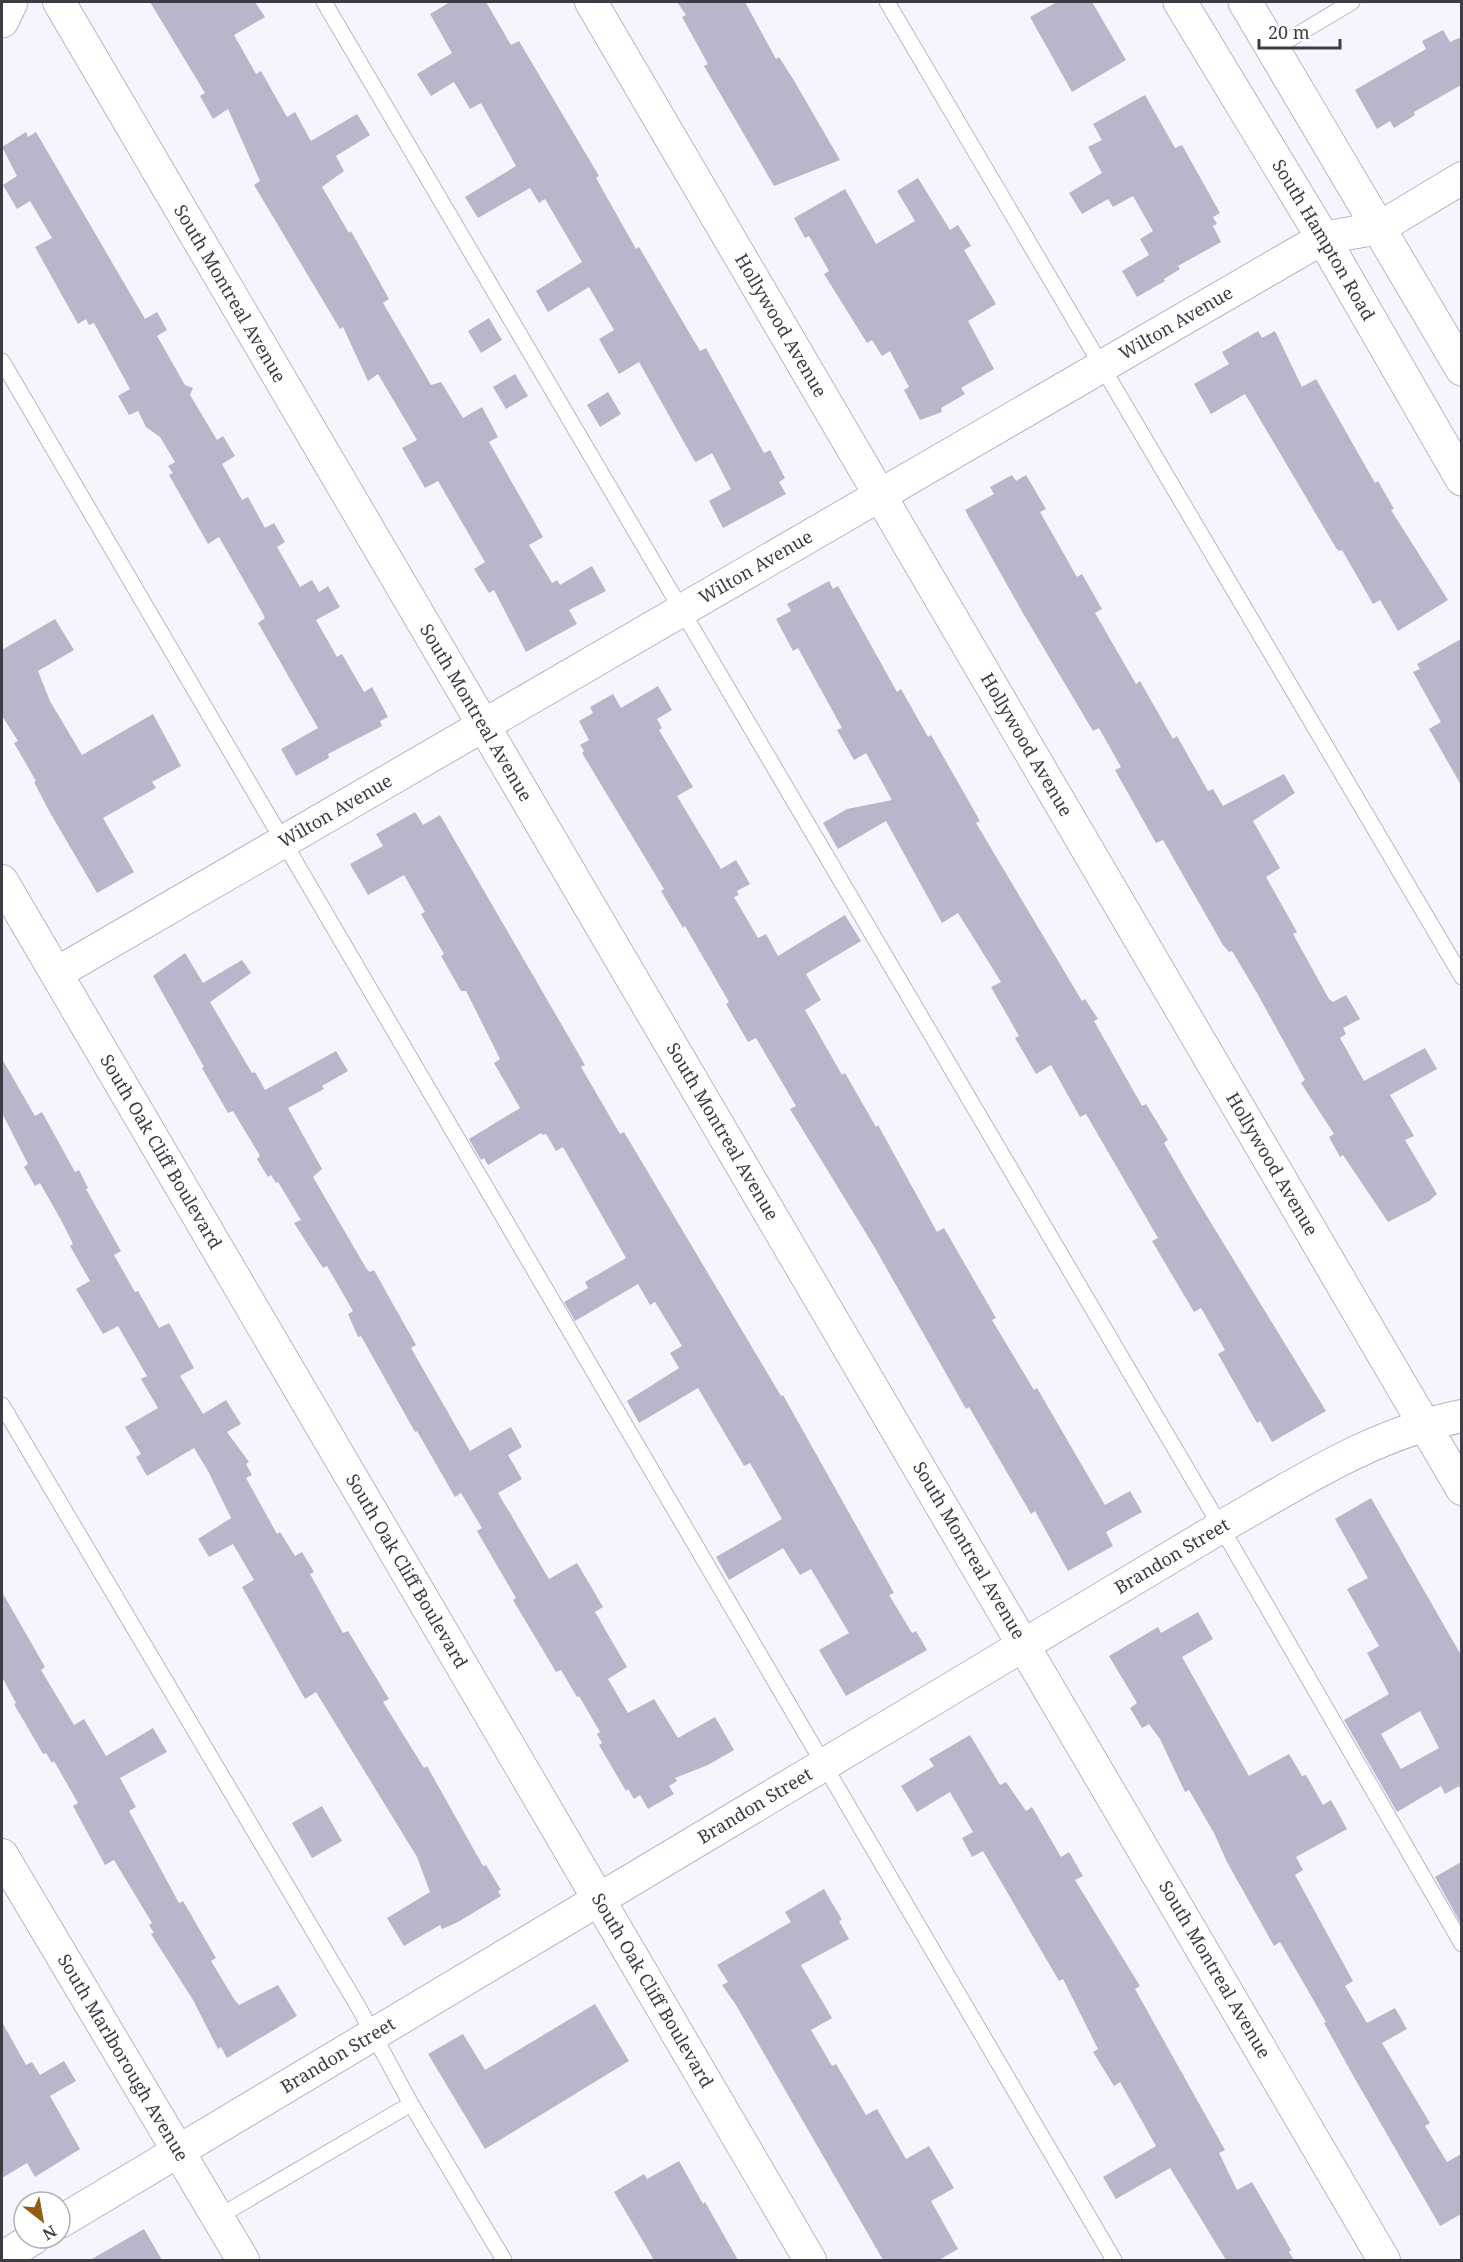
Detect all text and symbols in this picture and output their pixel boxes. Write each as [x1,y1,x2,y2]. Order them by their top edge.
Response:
scale bar [1259,12,1340,50]
text: 20 m [1268,20,1310,44]
street label: South Hampton Road [1267,155,1381,325]
street label: South Montreal Avenue [169,200,292,387]
street label: Hollywood Avenue [730,249,833,401]
street label: Wilton Avenue [1114,280,1237,365]
street label: Wilton Avenue [694,524,817,609]
street label: South Montreal Avenue [415,619,538,806]
street label: Hollywood Avenue [976,668,1078,821]
street label: Wilton Avenue [274,768,396,853]
street label: South Montreal Avenue [661,1038,785,1224]
street label: South Oak Cliff Boulevard [95,1050,228,1253]
street label: Hollywood Avenue [1221,1088,1324,1240]
street label: South Montreal Avenue [908,1457,1031,1643]
street label: South Oak Cliff Boulevard [341,1469,474,1672]
street label: Brandon Street [1110,1512,1233,1599]
street label: Brandon Street [693,1762,816,1849]
street label: South Montreal Avenue [1154,1876,1277,2063]
street label: South Oak Cliff Boulevard [587,1888,719,2092]
street label: South Marlborough Avenue [53,1949,195,2165]
street label: Brandon Street [276,2011,399,2098]
north arrow [12,2190,72,2250]
text: N [38,2220,61,2246]

